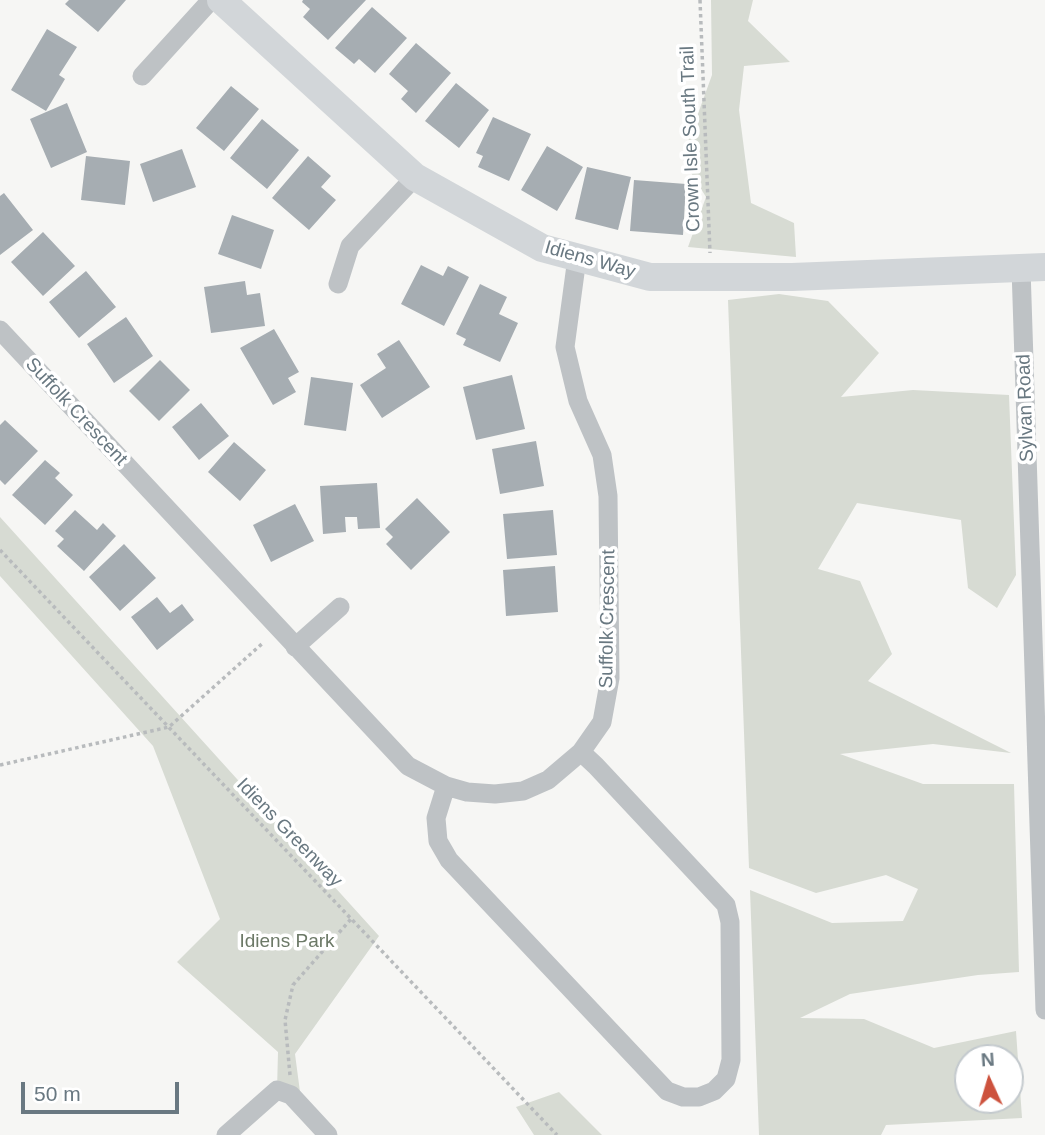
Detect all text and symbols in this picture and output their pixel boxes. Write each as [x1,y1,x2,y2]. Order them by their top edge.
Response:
street label: Crown Isle South Trail [676,46,706,232]
street label: Idiens Way [542,236,638,284]
street label: Suffolk Crescent [20,353,132,471]
street label: Sylvan Road [1013,354,1039,462]
street label: Suffolk Crescent [595,549,621,689]
street label: Idiens Greenway [231,774,347,892]
park label: Idiens Park [239,931,335,953]
north arrow [954,1044,1024,1114]
text: N [980,1049,995,1071]
scale bar [24,1068,182,1112]
text: 50 m [34,1082,81,1105]

